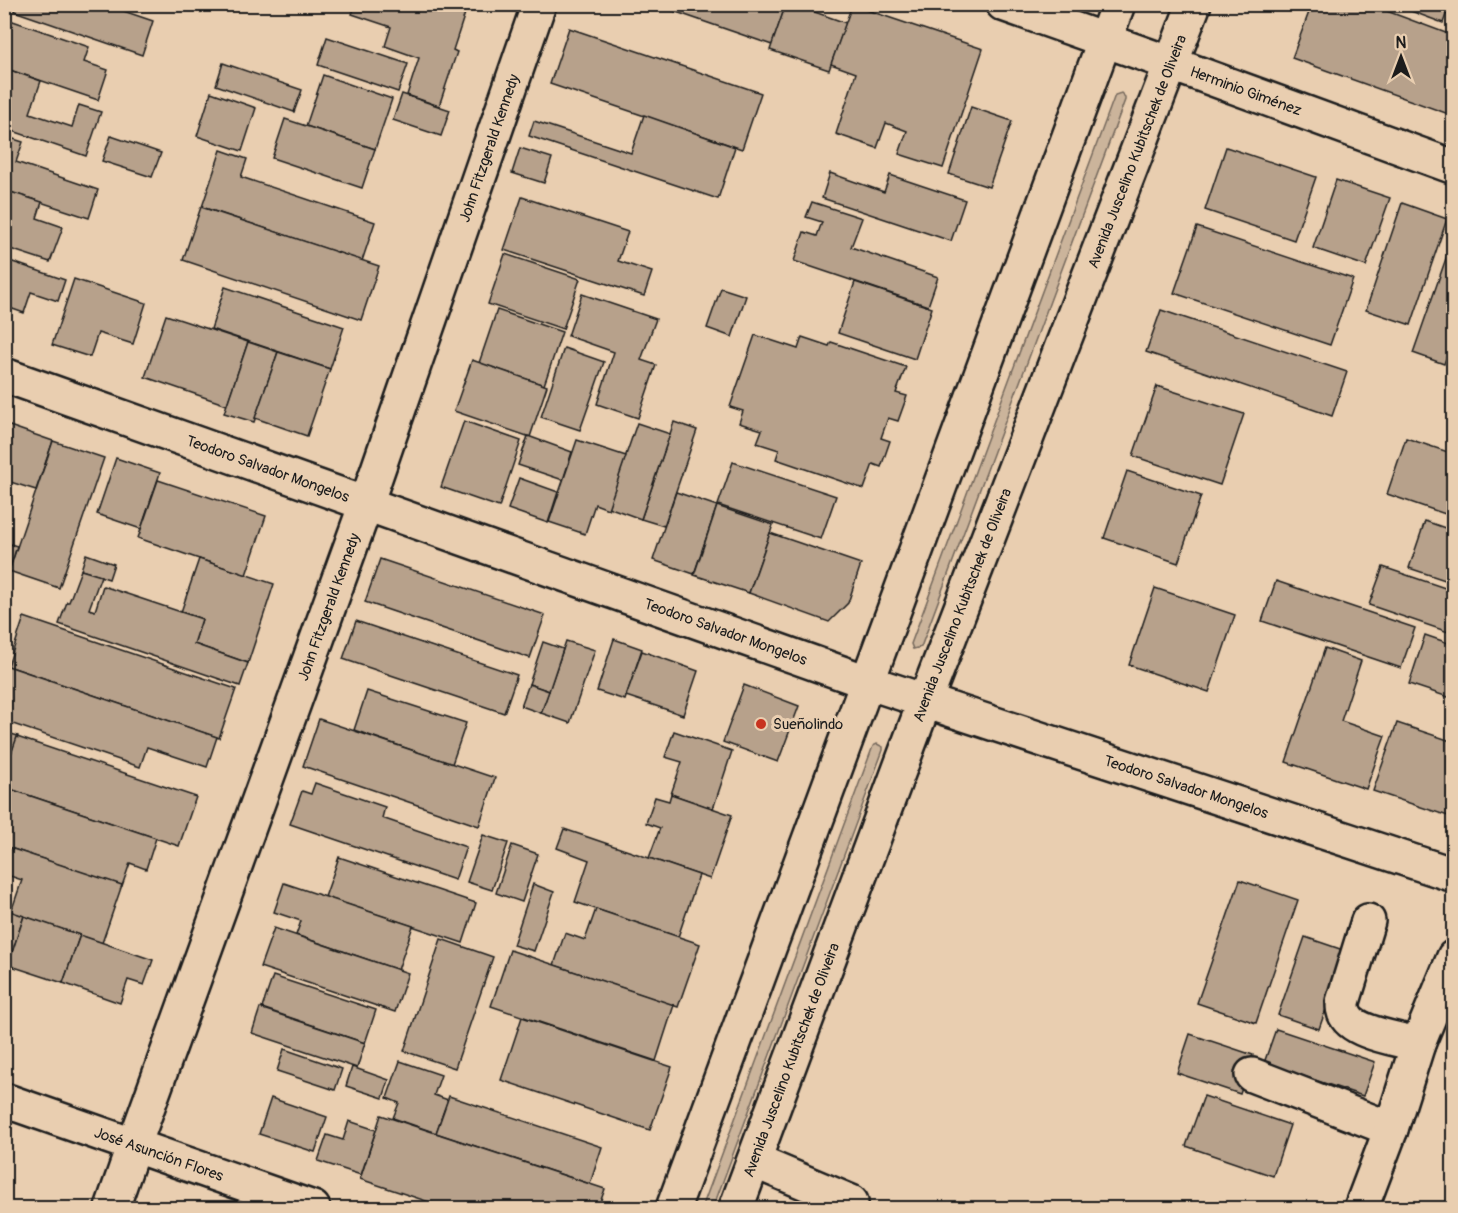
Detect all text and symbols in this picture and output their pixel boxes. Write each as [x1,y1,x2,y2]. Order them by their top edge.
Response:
north arrow [1371,27,1431,87]
street label: Avenida Juscelino Kubitschek de Oliveira [1084,32,1191,271]
text: N [1396,33,1407,53]
street label: Herminio Giménez [1187,62,1304,121]
street label: John Fitzgerald Kennedy [455,71,524,225]
street label: Teodoro Salvador Mongelos [184,432,352,507]
street label: Avenida Juscelino Kubitschek de Oliveira [909,486,1016,725]
street label: John Fitzgerald Kennedy [294,530,365,683]
street label: Teodoro Salvador Mongelos [641,594,810,670]
place label: Sueñolindo [773,715,843,734]
marker: Sueñolindo [754,717,768,731]
street label: Teodoro Salvador Mongelos [1101,752,1271,823]
street label: Avenida Juscelino Kubitschek de Oliveira [739,940,844,1180]
street label: José Asunción Flores [92,1123,226,1186]

